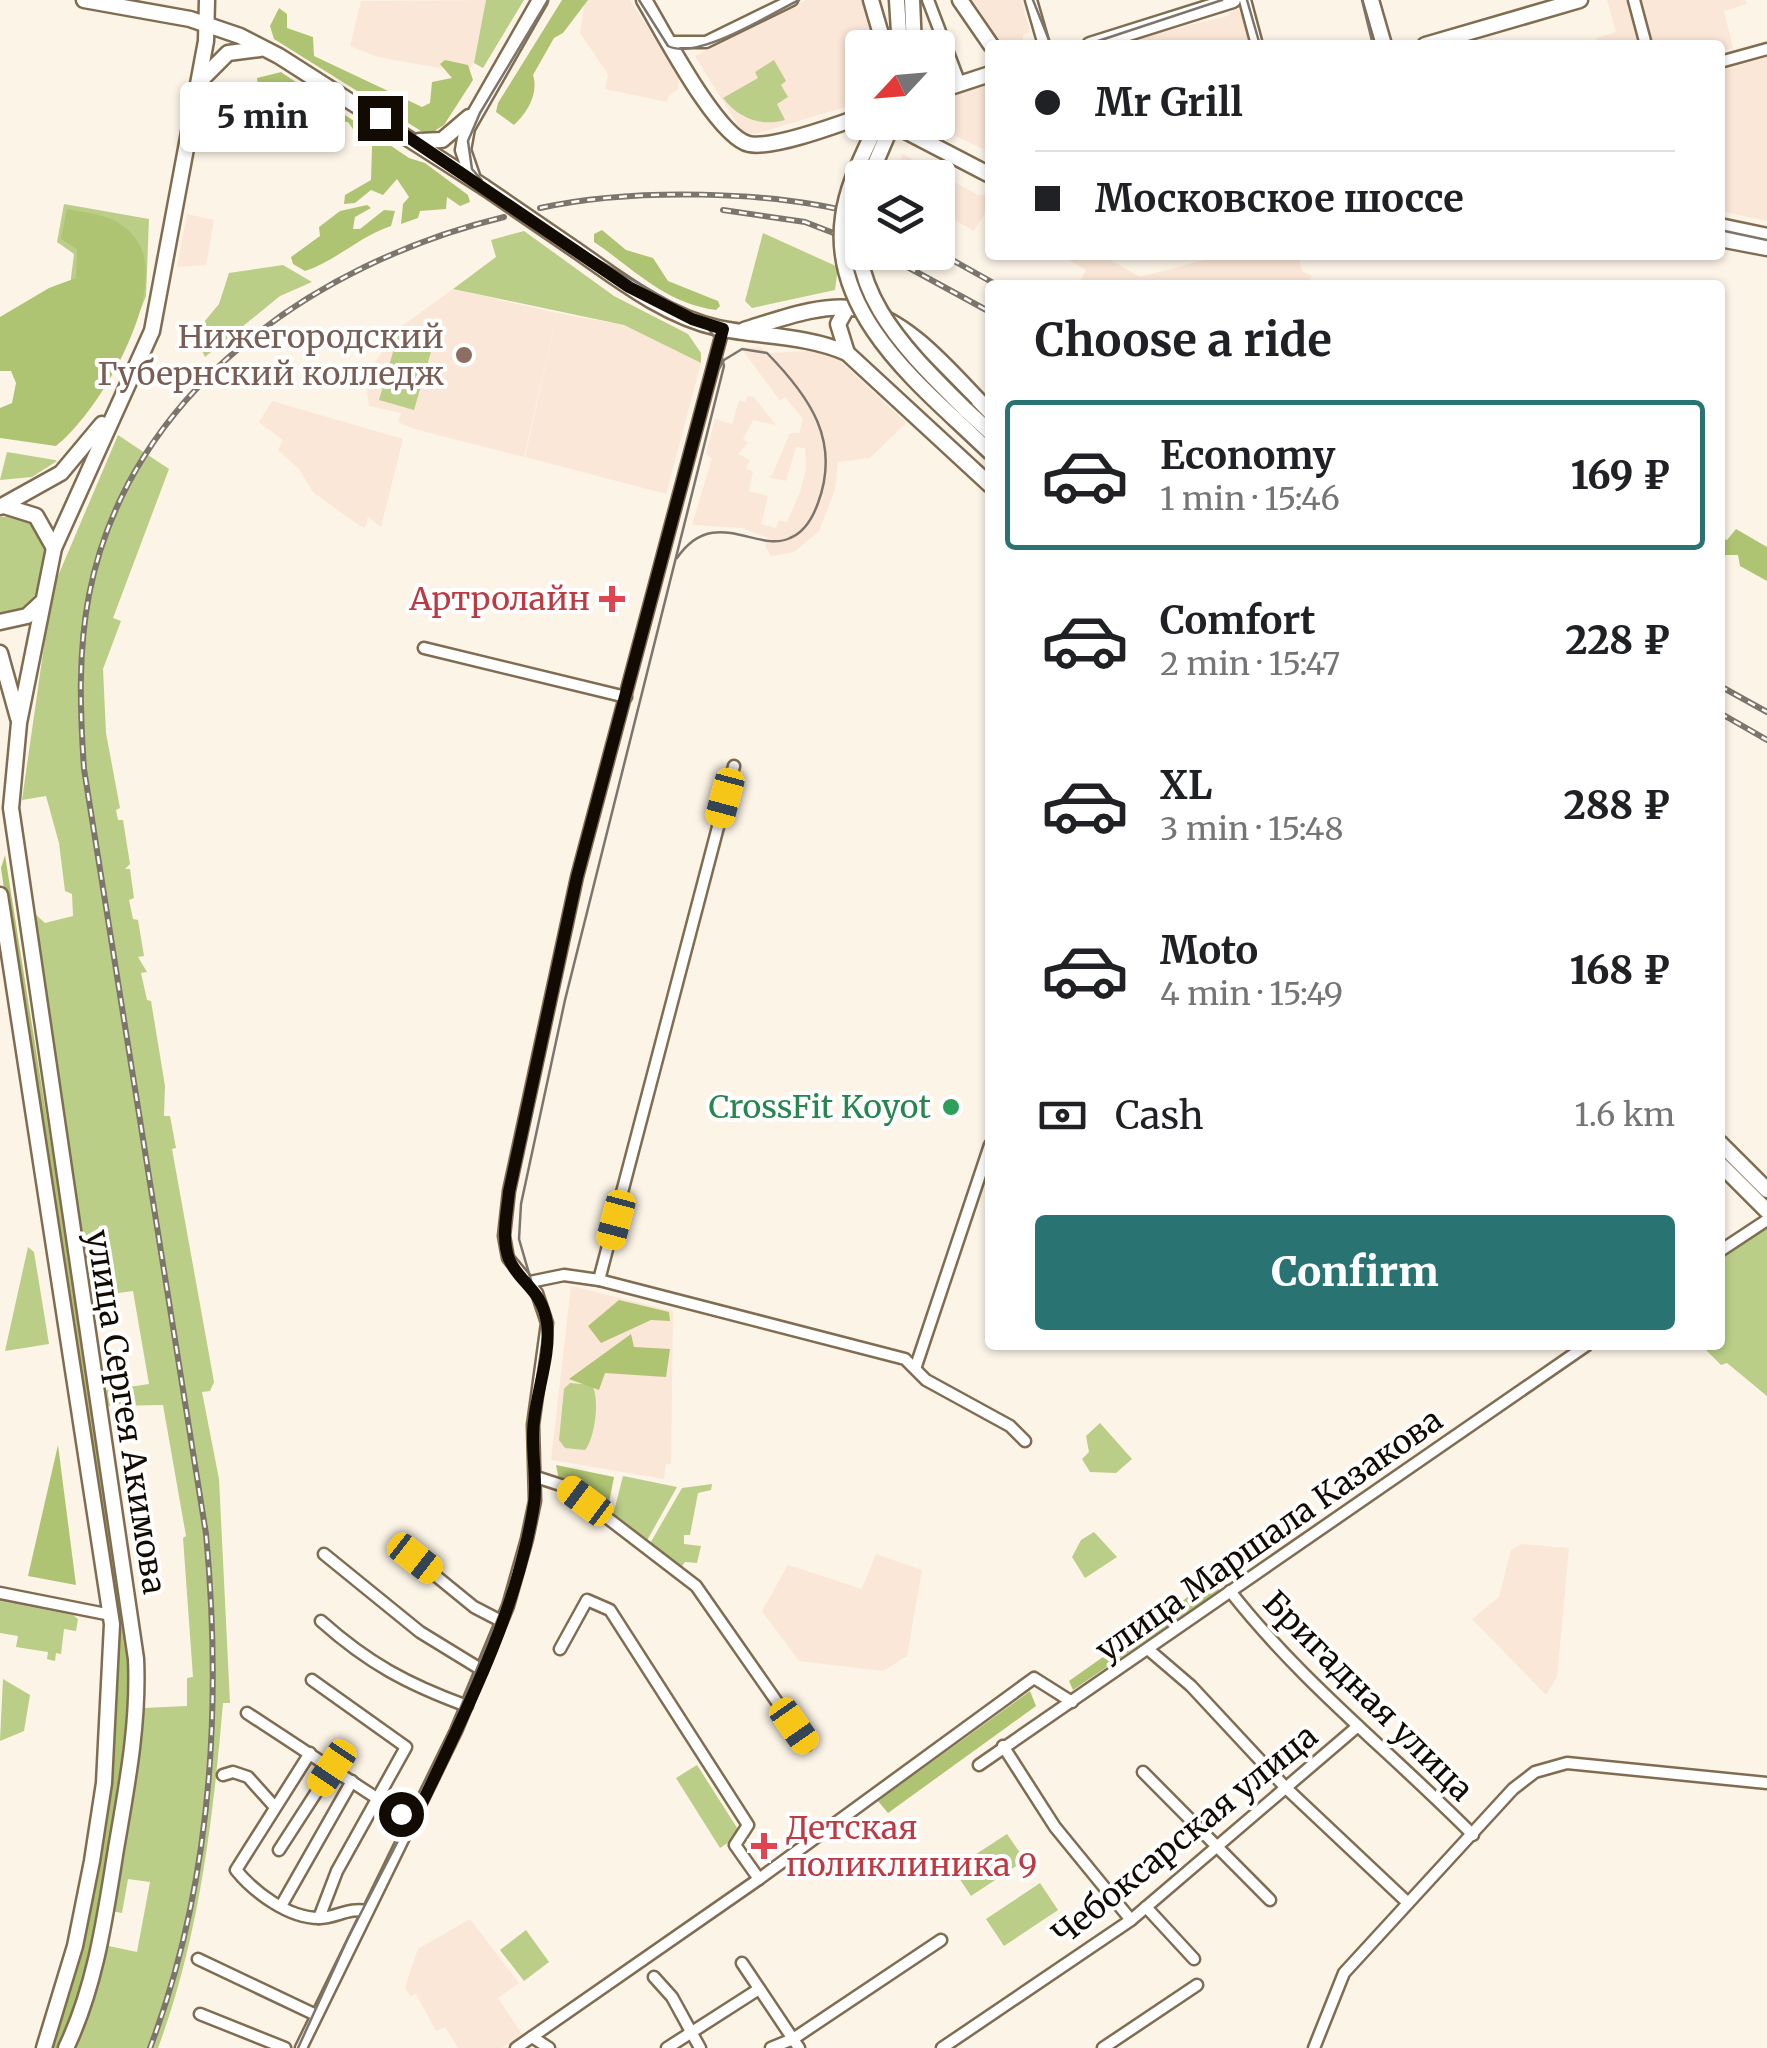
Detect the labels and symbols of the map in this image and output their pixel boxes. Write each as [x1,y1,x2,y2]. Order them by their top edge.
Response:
north arrow [845,30,955,140]
callout: 5 min [180,83,345,153]
route end [358,96,403,141]
place label: Нижегородский Губернский колледж [97,317,444,394]
marker: Нижегородский Губернский колледж [453,344,475,366]
place label: Артролайн [408,579,590,619]
marker: Артролайн [599,586,625,612]
car [703,765,747,831]
place label: CrossFit Koyot [708,1087,932,1127]
marker: CrossFit Koyot [940,1096,962,1118]
car [594,1187,638,1253]
street label: улица Сергея Акимова [77,1227,175,1597]
street label: улица Маршала Казакова [1088,1400,1450,1670]
car [552,1471,618,1531]
car [382,1528,448,1588]
street label: Бригадная улица [1255,1583,1481,1809]
car [765,1693,823,1759]
street label: Чебоксарская улица [1045,1716,1325,1954]
car [303,1735,361,1801]
route start [379,1792,424,1837]
place label: Детская поликлиника 9 [786,1808,1037,1885]
marker: Детская поликлиника 9 [751,1833,777,1859]

